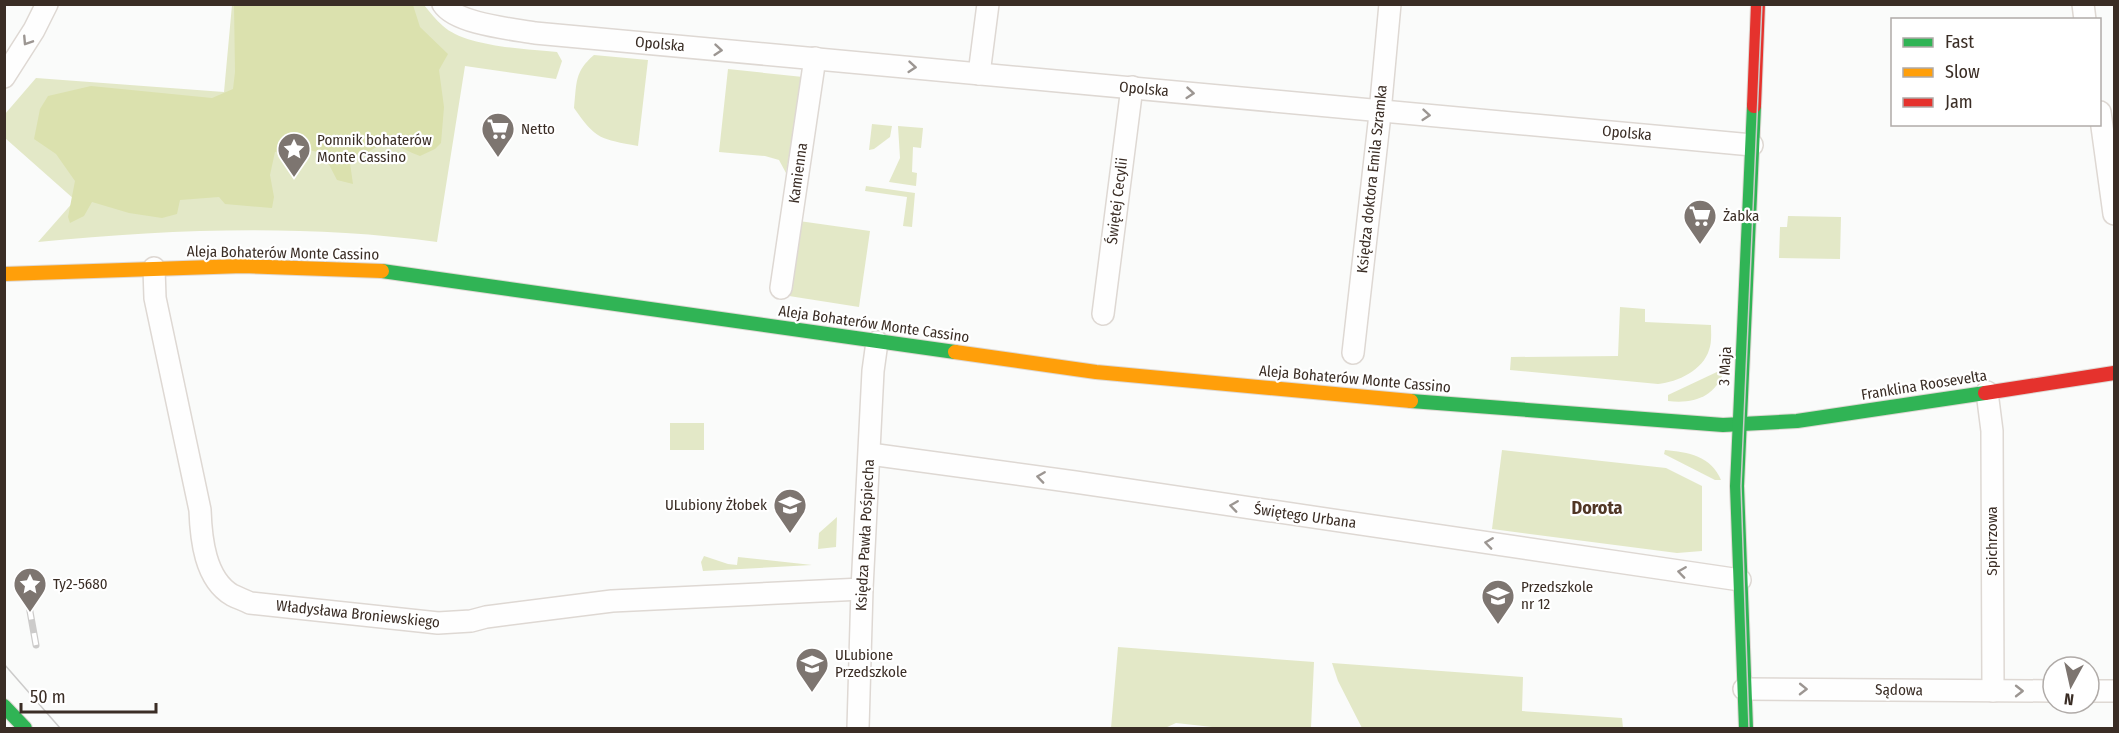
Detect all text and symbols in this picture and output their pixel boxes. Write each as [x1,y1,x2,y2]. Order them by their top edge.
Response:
legend [1891,18,2101,126]
text: Fast [1945,31,1974,53]
street label: Opolska [634,33,686,55]
one-way arrow [24,35,35,46]
one-way arrow [714,43,723,56]
one-way arrow [908,61,917,74]
text: Slow [1945,61,1980,83]
street label: Opolska [1118,78,1170,100]
street label: Księdza doktora Emila Szramka [1353,84,1391,274]
one-way arrow [1186,86,1195,99]
text: Jam [1945,91,1973,113]
one-way arrow [1422,108,1431,121]
supermarket icon: Netto [480,111,516,158]
place label: Netto [521,120,555,138]
street label: Opolska [1601,122,1653,144]
place icon: Pomnik bohaterów Monte Cassino [276,131,312,178]
place label: Pomnik bohaterów Monte Cassino [317,131,432,166]
street label: Kamienna [785,142,811,204]
street label: Świętej Cecylii [1103,157,1131,245]
supermarket icon: Żabka [1682,198,1718,245]
place label: Żabka [1723,207,1759,225]
street label: Aleja Bohaterów Monte Cassino [187,242,379,264]
street label: Aleja Bohaterów Monte Cassino [777,302,971,346]
street label: 3 Maja [1715,346,1735,386]
street label: Aleja Bohaterów Monte Cassino [1258,362,1452,396]
street label: Franklina Roosevelta [1860,366,1988,404]
street label: Księdza Pawła Pośpiecha [852,459,878,611]
one-way arrow [1037,472,1046,484]
school or university icon: ULubiony Żłobek [772,487,808,534]
place label: ULubiony Żłobek [665,496,767,514]
district label: Dorota [1571,497,1623,519]
one-way arrow [1230,500,1239,512]
street label: Świętego Urbana [1253,500,1357,532]
street label: Spichrzowa [1983,506,2001,576]
one-way arrow [1484,538,1493,550]
place icon: Ty2-5680 [12,566,48,613]
one-way arrow [1677,566,1686,578]
place label: Ty2-5680 [53,575,108,593]
school or university icon: Przedszkole nr 12 [1480,578,1516,625]
place label: Przedszkole nr 12 [1521,578,1593,613]
street label: Władysława Broniewskiego [275,596,441,632]
school or university icon: ULubione Przedszkole [794,646,830,693]
place label: ULubione Przedszkole [835,646,907,681]
north arrow [2041,655,2101,715]
scale bar [21,676,156,714]
street label: Sądowa [1875,681,1923,699]
one-way arrow [1798,682,1807,695]
one-way arrow [2014,685,2023,697]
text: 50 m [30,686,66,708]
text: N [2063,689,2075,709]

